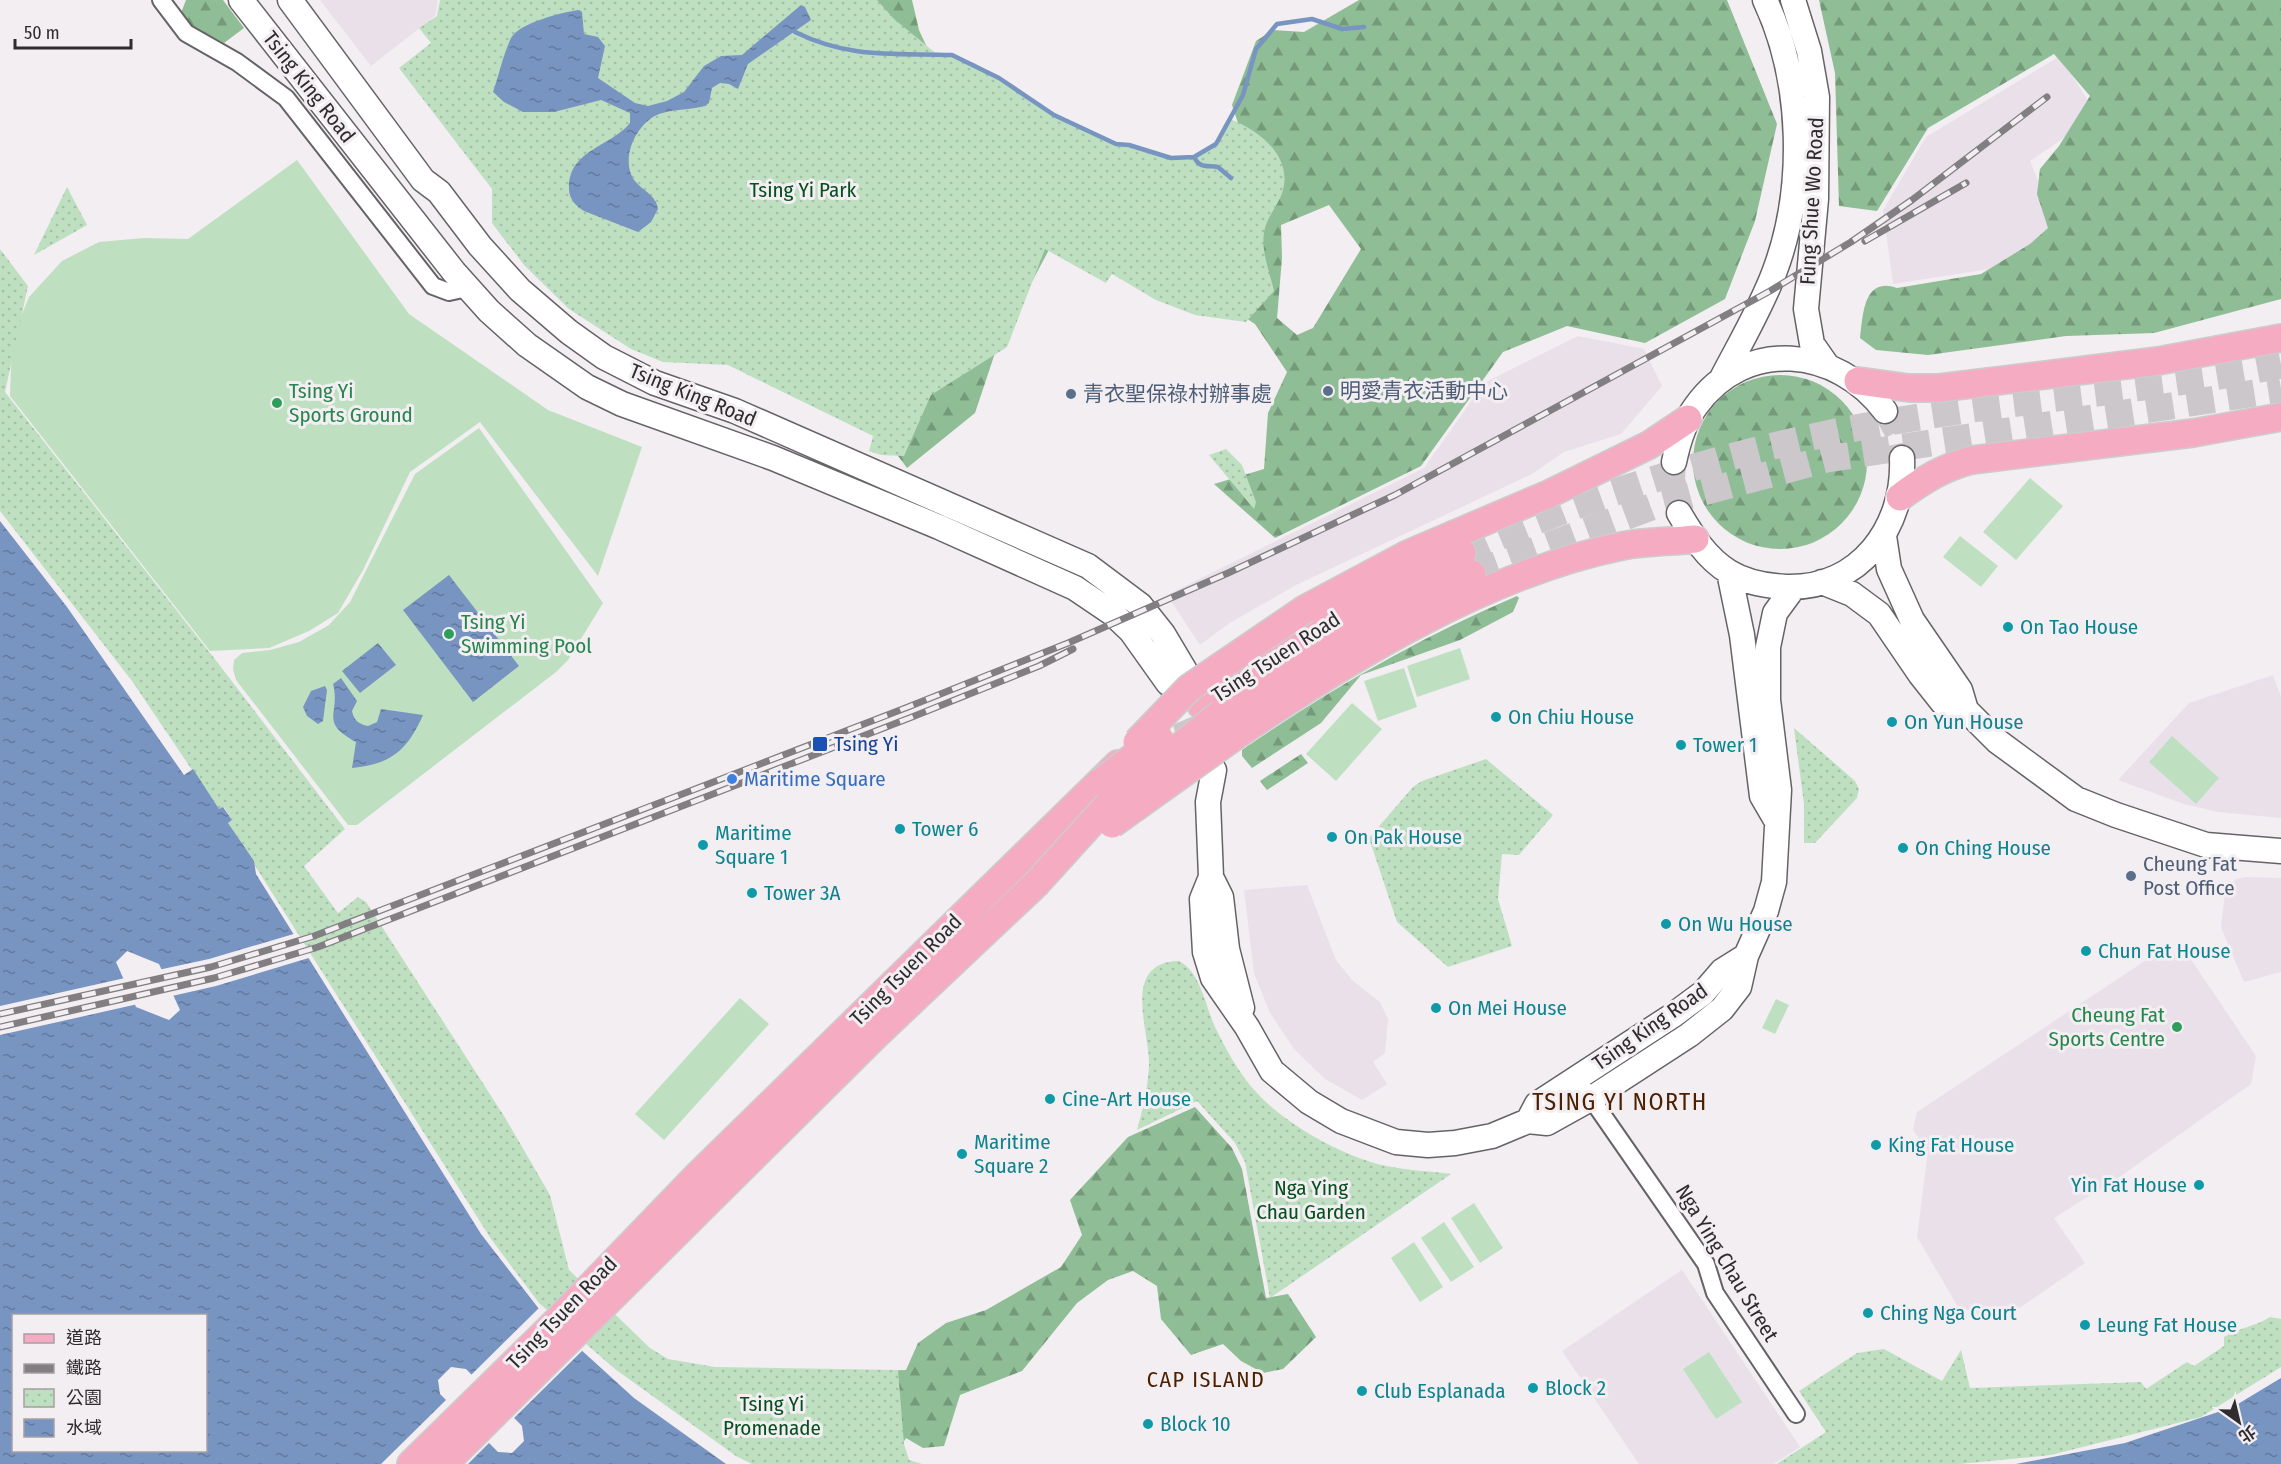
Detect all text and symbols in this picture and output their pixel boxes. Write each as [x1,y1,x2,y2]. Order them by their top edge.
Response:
scale bar [15,12,130,50]
text: 50 m [24,22,60,44]
street label: Tsing King Road [257,26,361,148]
street label: Fung Shue Wo Road [1795,116,1829,286]
park label: Tsing Yi Park [750,177,857,203]
street label: Tsing King Road [626,358,760,432]
place label: Tsing Yi Sports Ground [289,378,413,428]
place label: 明愛青衣活動中心 [1340,378,1508,404]
place label: 青衣聖保祿村辦事處 [1083,381,1272,407]
marker: 明愛青衣活動中心 [1321,384,1335,398]
marker: 青衣聖保祿村辦事處 [1064,387,1078,401]
marker: Tsing Yi Sports Ground [270,396,284,410]
street label: Tsing Tsuen Road [1207,606,1345,708]
place label: Tsing Yi Swimming Pool [461,609,592,659]
place label: On Tao House [2020,614,2138,640]
marker: On Tao House [2001,620,2015,634]
marker: Tsing Yi Swimming Pool [442,627,456,641]
place label: On Chiu House [1508,704,1634,730]
place label: On Yun House [1904,709,2024,735]
marker: On Chiu House [1489,710,1503,724]
marker: On Yun House [1885,715,1899,729]
place label: Tsing Yi [834,731,899,757]
place label: Tower 1 [1693,732,1757,758]
marker: Tsing Yi [811,735,829,753]
marker: Tower 1 [1674,738,1688,752]
place label: Maritime Square [744,766,886,792]
marker: Maritime Square [725,772,739,786]
place label: Tower 6 [912,816,978,842]
place label: Maritime Square 1 [715,820,792,870]
marker: Tower 6 [893,822,907,836]
place label: On Pak House [1344,824,1462,850]
marker: On Pak House [1325,830,1339,844]
place label: On Ching House [1915,835,2051,861]
marker: Maritime Square 1 [696,838,710,852]
marker: On Ching House [1896,841,1910,855]
place label: Cheung Fat Post Office [2143,851,2237,901]
marker: Cheung Fat Post Office [2124,869,2138,883]
place label: Tower 3A [764,880,841,906]
marker: Tower 3A [745,886,759,900]
street label: Tsing Tsuen Road [845,909,967,1031]
place label: On Wu House [1678,911,1793,937]
marker: On Wu House [1659,917,1673,931]
place label: Chun Fat House [2098,938,2231,964]
marker: Chun Fat House [2079,944,2093,958]
street label: Tsing King Road [1587,978,1713,1076]
place label: On Mei House [1448,995,1567,1021]
marker: On Mei House [1429,1001,1443,1015]
place label: Cheung Fat Sports Centre [2049,1002,2165,1052]
marker: Cheung Fat Sports Centre [2170,1020,2184,1034]
place label: Cine-Art House [1062,1086,1191,1112]
district label: TSING YI NORTH [1532,1088,1708,1116]
marker: Cine-Art House [1043,1092,1057,1106]
place label: Maritime Square 2 [974,1129,1051,1179]
place label: King Fat House [1888,1132,2014,1158]
marker: King Fat House [1869,1138,1883,1152]
marker: Maritime Square 2 [955,1147,969,1161]
place label: Yin Fat House [2071,1172,2187,1198]
park label: Nga Ying Chau Garden [1256,1175,1366,1225]
marker: Yin Fat House [2192,1178,2206,1192]
street label: Nga Ying Chau Street [1670,1180,1784,1346]
street label: Tsing Tsuen Road [501,1251,623,1375]
place label: Ching Nga Court [1880,1300,2017,1326]
marker: Ching Nga Court [1861,1306,1875,1320]
place label: Leung Fat House [2097,1312,2237,1338]
legend [12,1314,207,1452]
marker: Leung Fat House [2078,1318,2092,1332]
text: 道路 [66,1327,102,1349]
text: 鐵路 [66,1357,102,1379]
district label: CAP ISLAND [1147,1366,1265,1393]
place label: Block 2 [1545,1375,1606,1401]
place label: Club Esplanada [1374,1378,1506,1404]
marker: Block 2 [1526,1381,1540,1395]
marker: Club Esplanada [1355,1384,1369,1398]
text: 公園 [66,1387,102,1409]
park label: Tsing Yi Promenade [723,1391,821,1441]
north arrow [2209,1392,2269,1452]
place label: Block 10 [1160,1411,1231,1437]
text: 水域 [66,1417,102,1439]
marker: Block 10 [1141,1417,1155,1431]
text: 北 [2235,1422,2259,1446]

